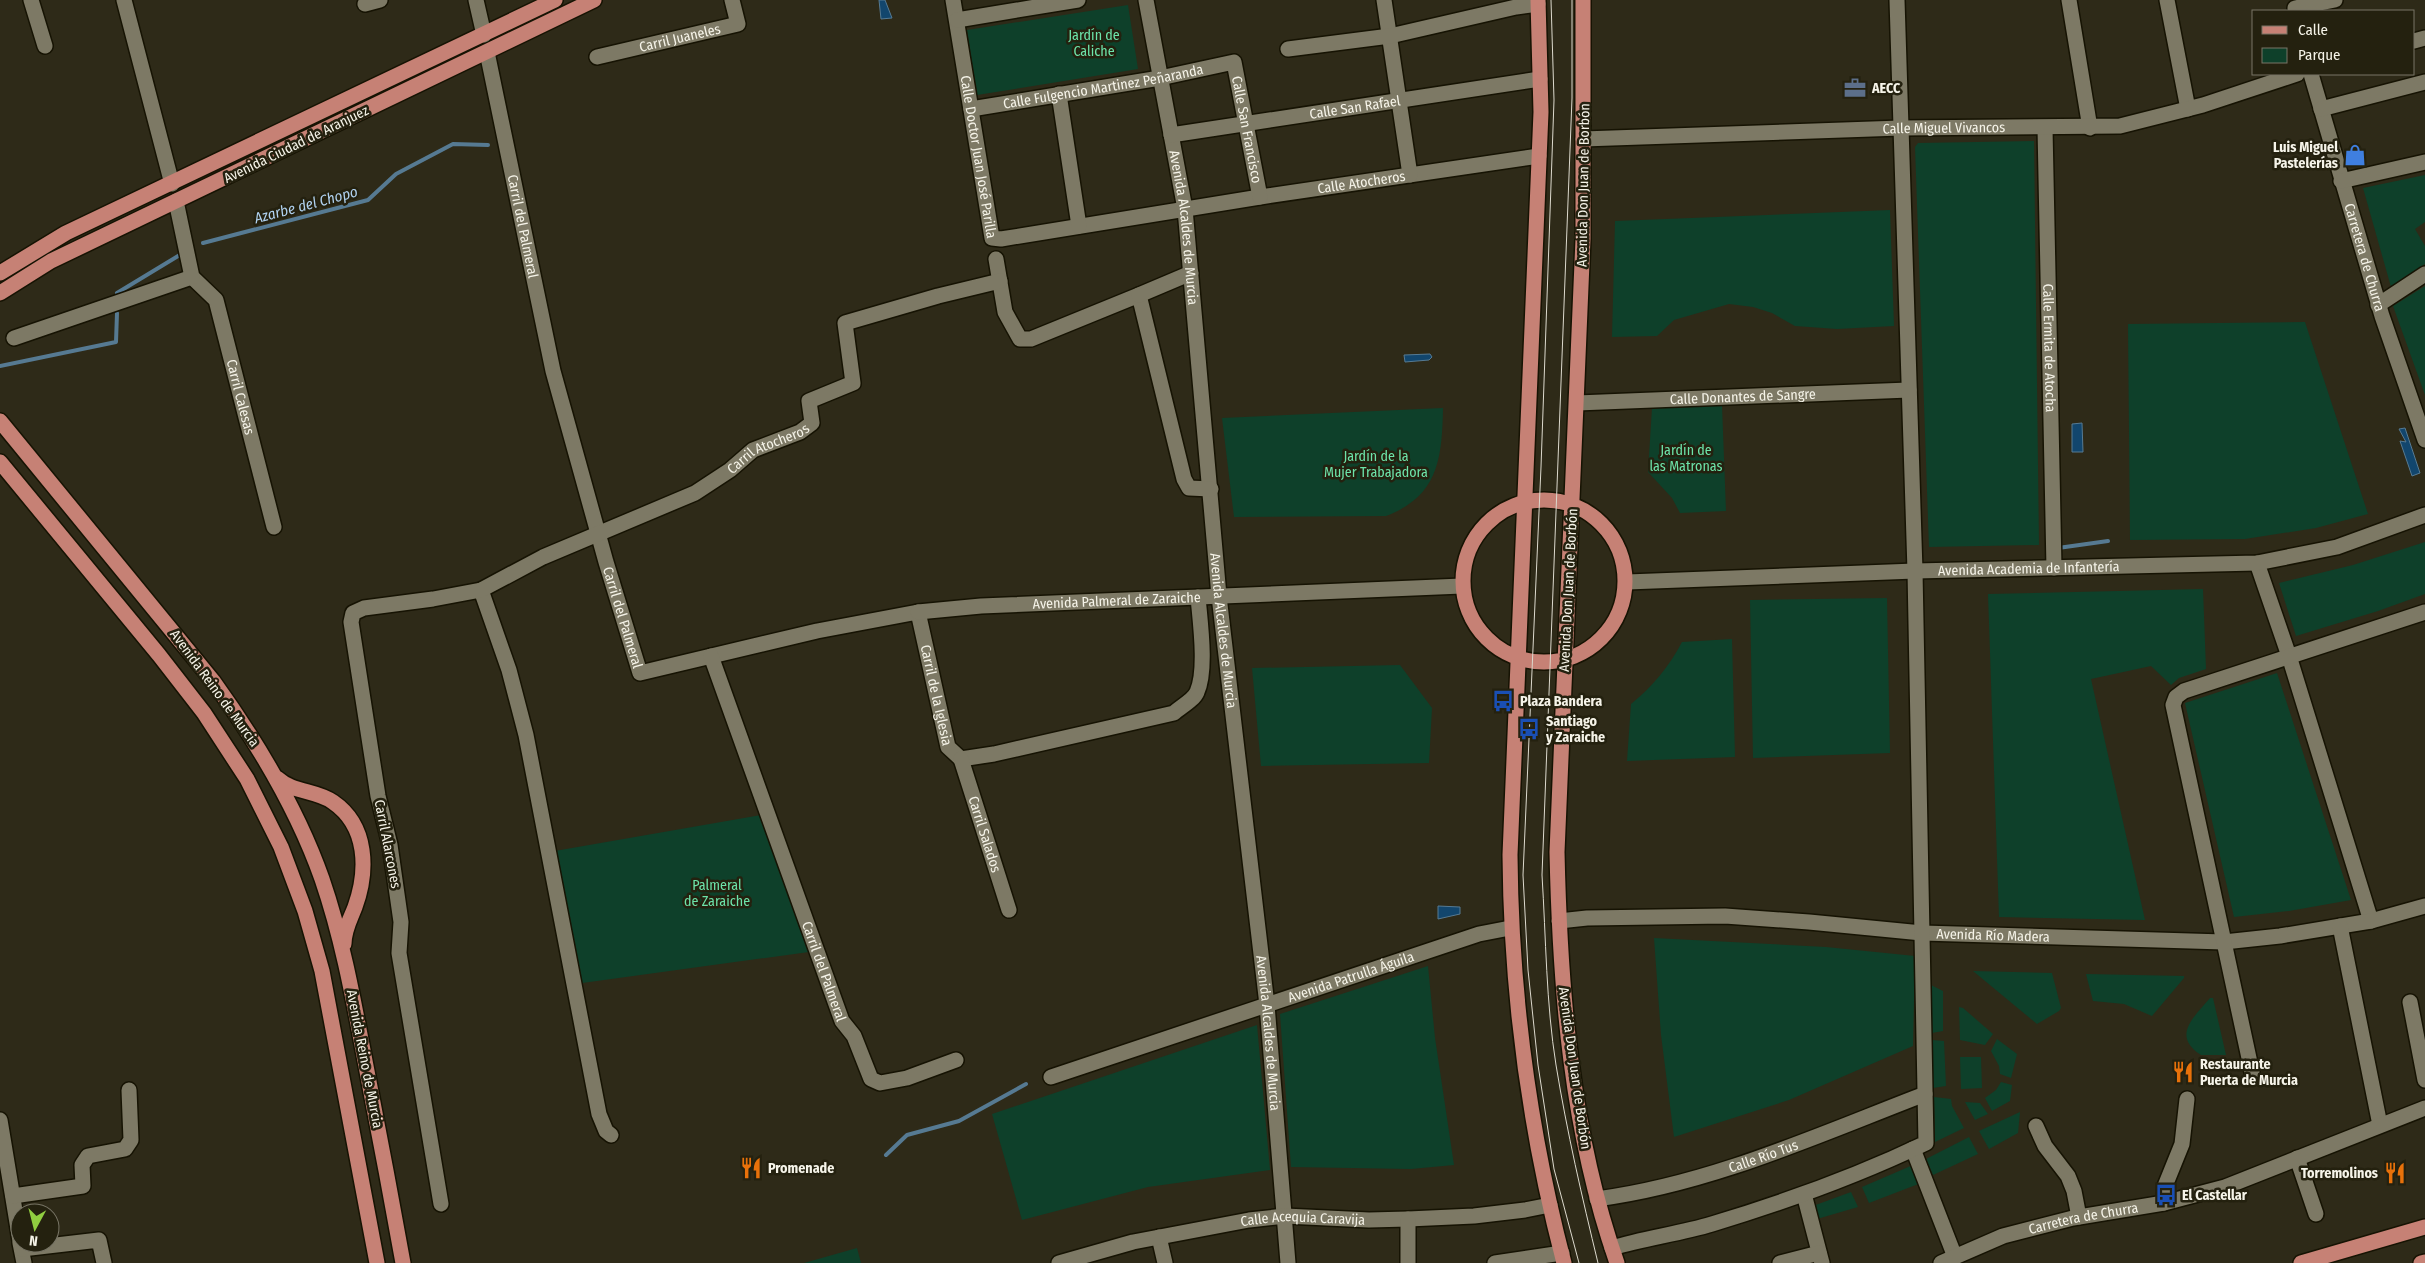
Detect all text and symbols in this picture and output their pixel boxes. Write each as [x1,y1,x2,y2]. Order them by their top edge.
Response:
legend [2252,10,2415,75]
street label: Carril Juaneles [638,20,722,56]
text: Calle [2298,21,2328,39]
park label: Jardín de Caliche [1068,27,1120,60]
text: Parque [2298,46,2341,64]
street label: Calle Fulgencio Martinez Peñaranda [1002,61,1205,113]
street label: Calle Doctor Juan José Parilla [956,74,1000,240]
street label: Calle San Francisco [1228,75,1265,185]
office icon: AECC [1842,75,1868,101]
place label: AECC [1871,80,1901,97]
street label: Calle San Rafael [1308,92,1402,123]
street label: Avenida Ciudad de Aranjuez [221,102,372,187]
street label: Avenida Don Juan de Borbón [1574,103,1593,267]
street label: Calle Miguel Vivancos [1882,119,2005,138]
place label: Luis Miguel Pastelerías [2273,139,2338,172]
shop icon: Luis Miguel Pastelerías [2342,142,2368,168]
street label: Avenida Alcaldes de Murcia [1165,149,1201,306]
street label: Calle Atocheros [1316,168,1406,197]
street label: Carril del Palmeral [504,173,542,280]
water label: Azarbe del Chopo [251,183,360,228]
street label: Carretera de Churra [2340,201,2388,314]
street label: Calle Ermita de Atocha [2039,283,2059,413]
street label: Carril Calesas [223,358,258,437]
street label: Calle Donantes de Sangre [1670,386,1816,408]
street label: Carril Atocheros [724,420,813,478]
park label: Jardín de las Matronas [1649,442,1723,475]
park label: Jardín de la Mujer Trabajadora [1324,448,1428,481]
street label: Avenida Don Juan de Borbón [1556,508,1581,672]
street label: Avenida Alcaldes de Murcia [1206,552,1240,709]
street label: Avenida Academia de Infantería [1938,558,2120,579]
street label: Carril del Palmeral [599,565,646,671]
street label: Avenida Palmeral de Zaraiche [1032,589,1201,613]
street label: Avenida Reino de Murcia [166,626,263,750]
street label: Carril de la Iglesia [917,643,955,748]
bus stop icon: Plaza Bandera [1490,688,1516,714]
place label: Plaza Bandera [1520,693,1602,710]
place label: Santiago y Zaraiche [1545,713,1605,746]
bus stop icon: Santiago y Zaraiche [1516,716,1542,742]
street label: Carril Salados [964,794,1005,875]
street label: Carril Alarcones [371,798,404,890]
park label: Palmeral de Zaraiche [684,877,750,910]
street label: Carril del Palmeral [798,919,850,1024]
street label: Avenida Río Madera [1936,925,2050,946]
street label: Avenida Patrulla Águila [1286,948,1416,1006]
street label: Avenida Alcaldes de Murcia [1252,955,1284,1112]
street label: Avenida Don Juan de Borbón [1555,986,1594,1150]
street label: Avenida Reino de Murcia [343,988,386,1130]
place label: Restaurante Puerta de Murcia [2200,1056,2298,1089]
restaurant icon: Restaurante Puerta de Murcia [2170,1059,2196,1085]
street label: Calle Río Tus [1727,1136,1800,1177]
restaurant icon: Promenade [738,1155,764,1181]
place label: Promenade [768,1160,834,1177]
restaurant icon: Torremolinos [2382,1160,2408,1186]
place label: Torremolinos [2301,1165,2378,1182]
bus stop icon: El Castellar [2153,1182,2179,1208]
place label: El Castellar [2182,1187,2248,1204]
street label: Carretera de Churra [2027,1199,2140,1238]
north arrow [10,1203,60,1253]
street label: Calle Acequia Caravija [1239,1208,1366,1230]
text: N [28,1231,39,1249]

